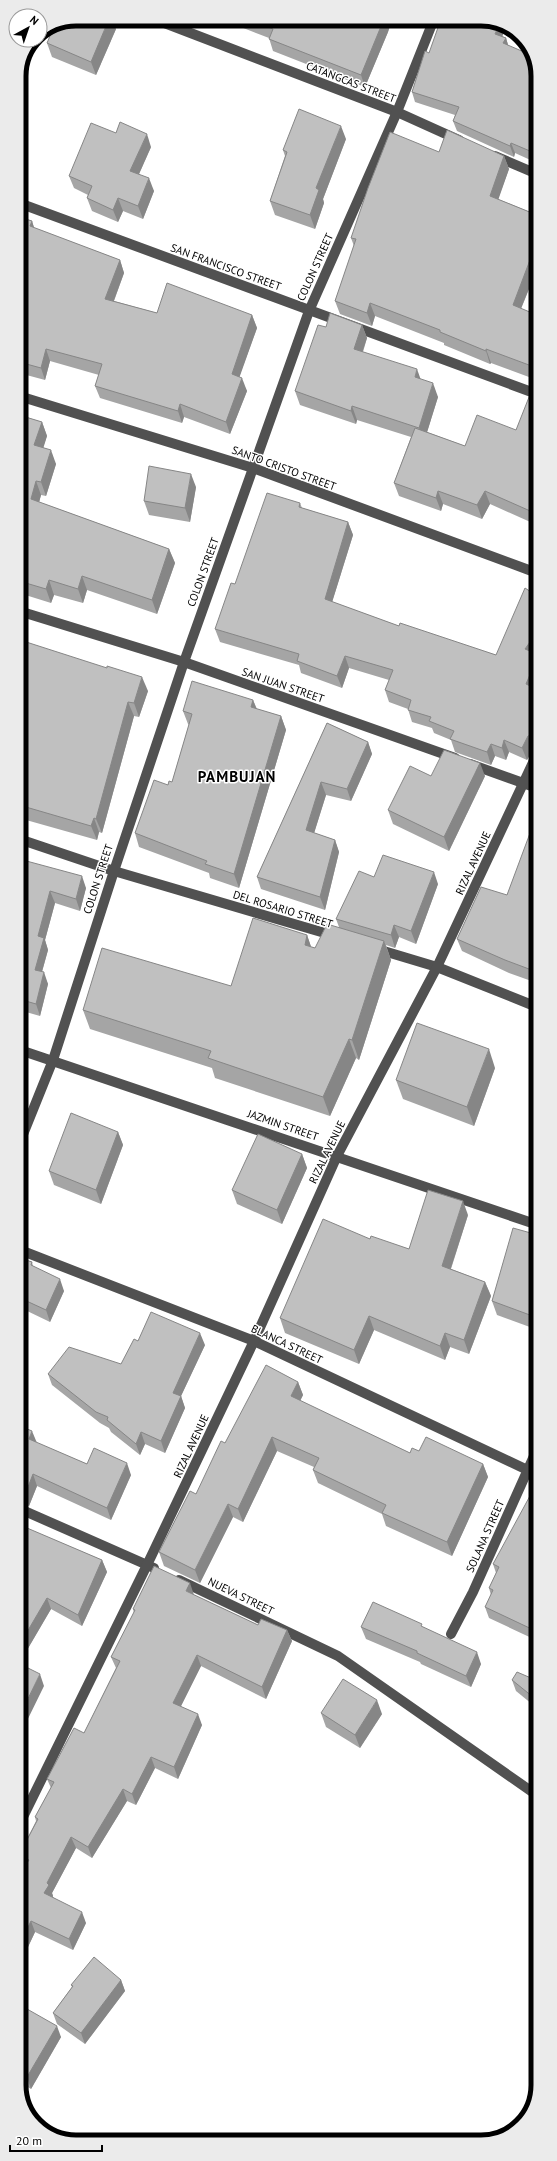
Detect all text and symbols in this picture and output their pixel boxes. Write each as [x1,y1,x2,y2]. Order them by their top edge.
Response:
north arrow [8,8,48,48]
text: N [27,13,42,28]
street label: CATANGCAS STREET [304,58,398,106]
street label: COLON STREET [294,231,336,303]
street label: SAN FRANCISCO STREET [169,240,283,294]
street label: SANTO CRISTO STREET [230,443,338,493]
street label: COLON STREET [184,535,222,609]
street label: SAN JUAN STREET [240,664,326,706]
district label: PAMBUJAN [198,767,276,786]
street label: RIZAL AVENUE [452,829,494,897]
street label: COLON STREET [80,842,116,916]
street label: DEL ROSARIO STREET [231,887,335,931]
street label: JAZMIN STREET [245,1106,320,1144]
street label: RIZAL AVENUE [306,1118,348,1186]
street label: BLANCA STREET [249,1321,325,1367]
street label: RIZAL AVENUE [170,1412,212,1480]
street label: SOLANA STREET [463,1497,507,1575]
street label: NUEVA STREET [206,1574,276,1618]
scale bar [10,2127,102,2153]
text: 20 m [16,2133,42,2148]

